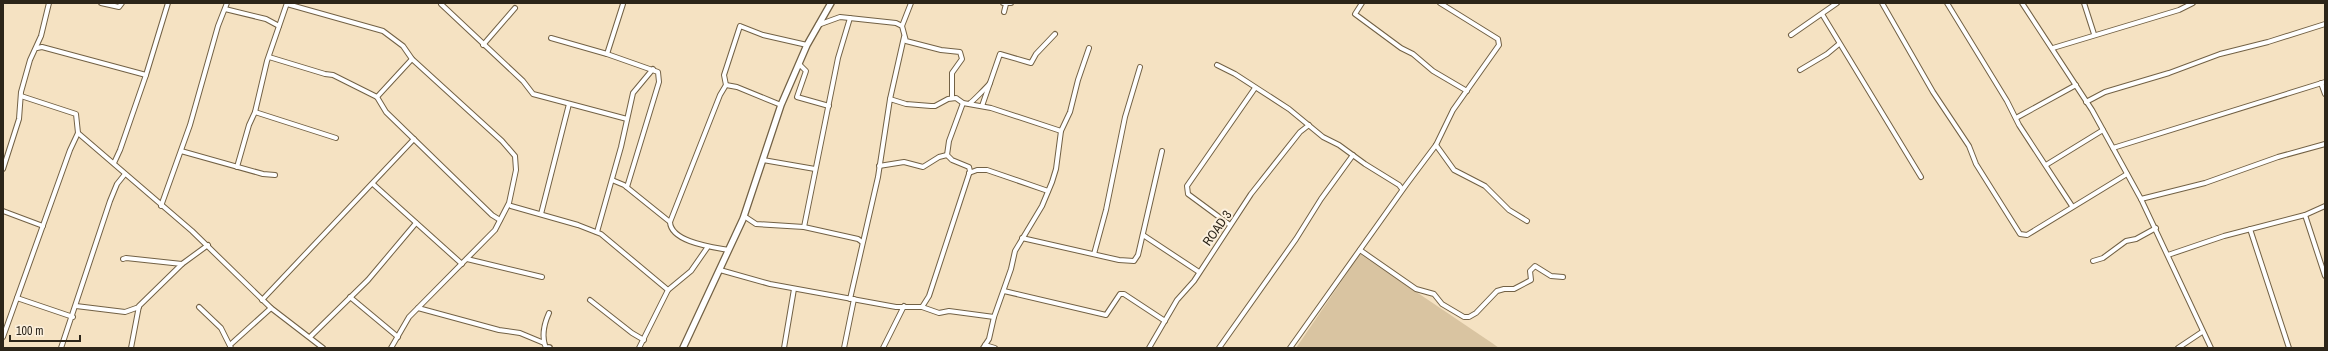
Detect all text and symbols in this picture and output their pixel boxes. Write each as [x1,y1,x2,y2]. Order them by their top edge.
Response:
street label: ROAD 3 [1199,207,1235,249]
scale bar [10,317,80,343]
text: 100 m [16,323,43,339]

